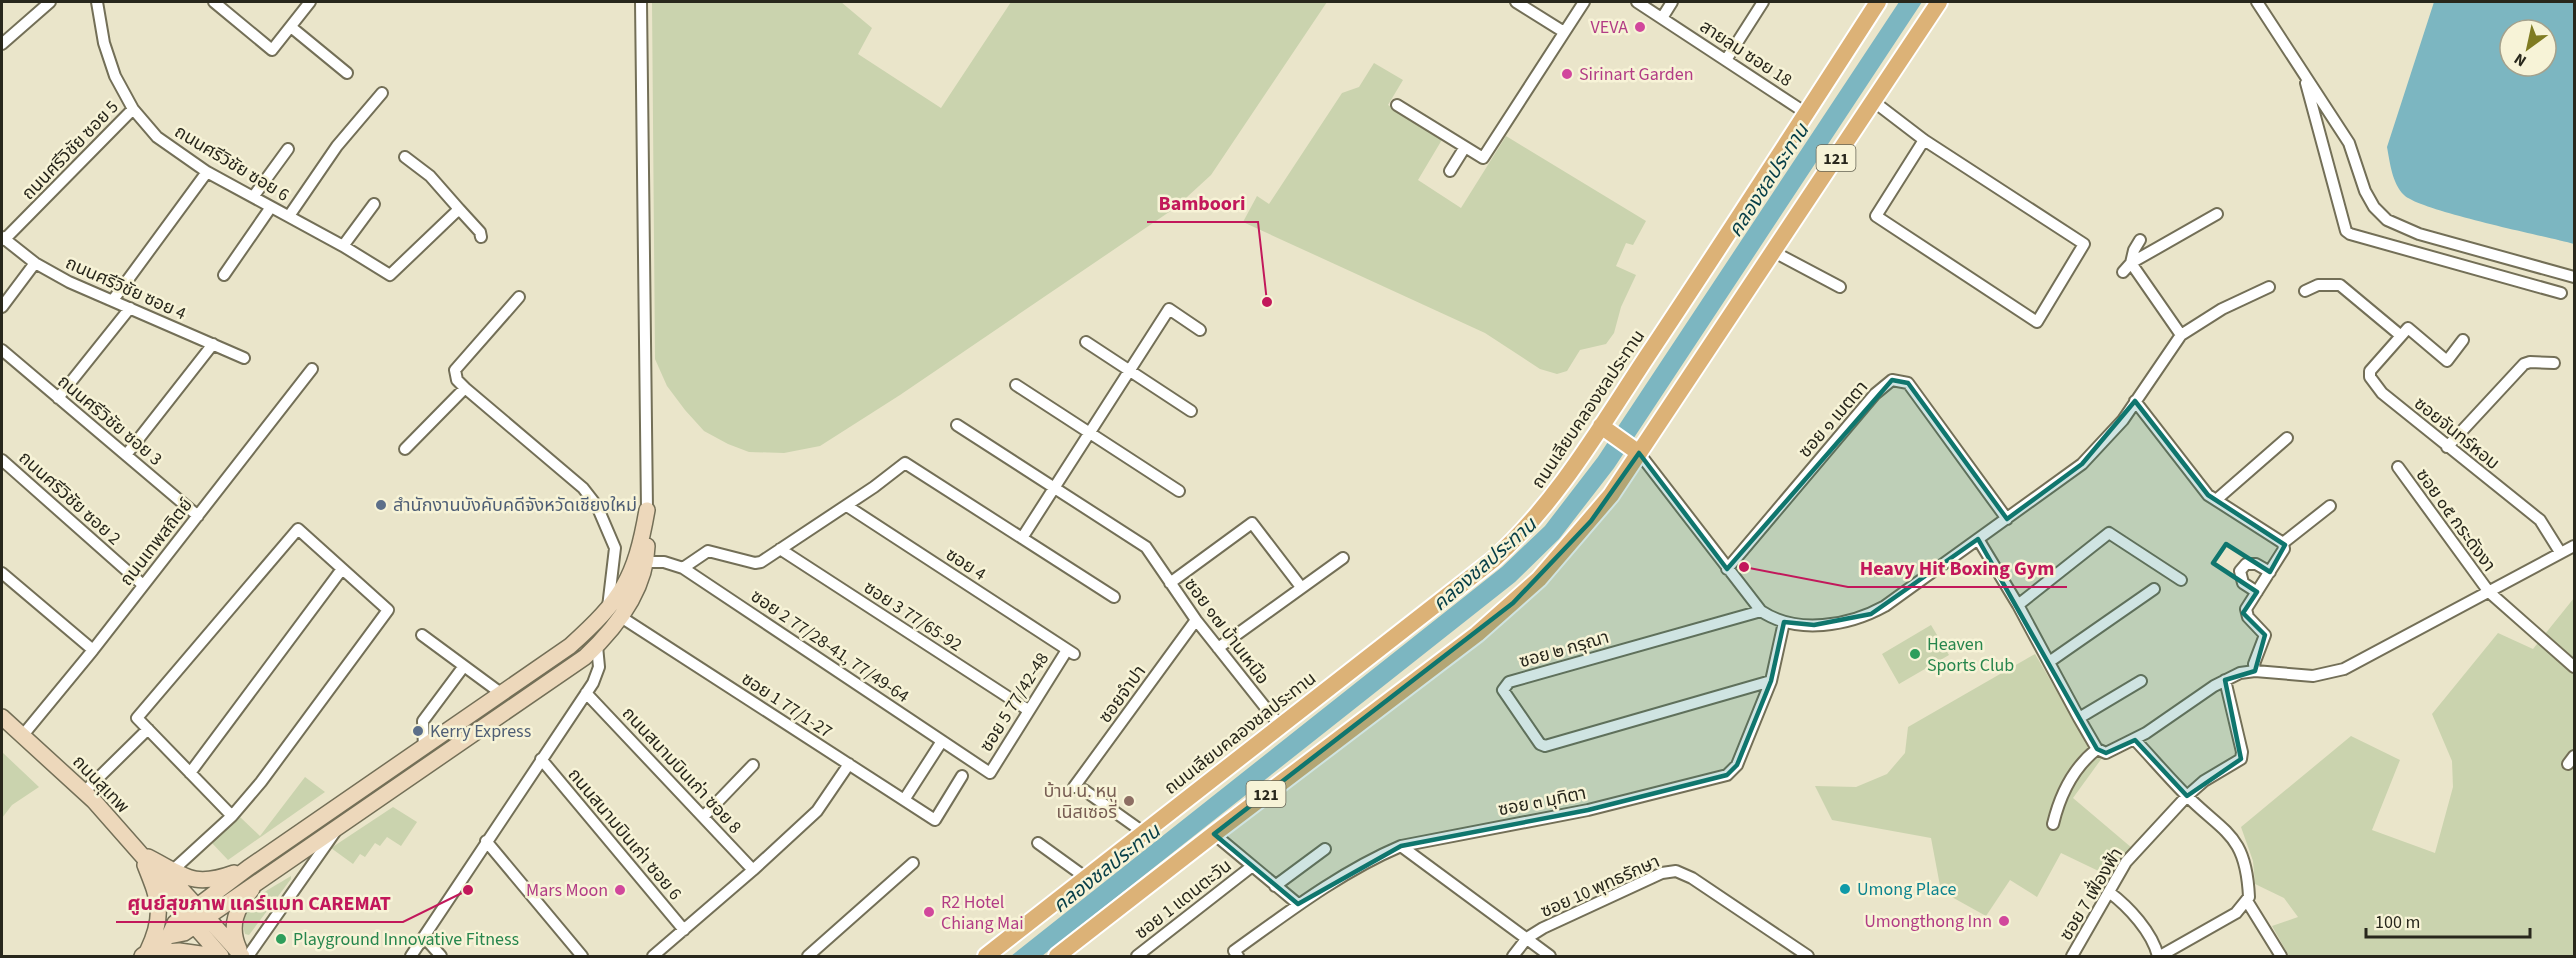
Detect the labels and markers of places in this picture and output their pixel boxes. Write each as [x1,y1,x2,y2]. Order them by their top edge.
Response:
place label: VEVA [1590,15,1628,40]
marker: VEVA [1633,20,1647,34]
place label: Sirinart Garden [1579,62,1694,87]
marker: Sirinart Garden [1560,67,1574,81]
callout: Bamboori [1147,184,1258,222]
place label: สำนักงานบังคับคดีจังหวัดเชียงใหม่ [393,493,637,518]
marker: สำนักงานบังคับคดีจังหวัดเชียงใหม่ [374,498,388,512]
callout: Heavy Hit Boxing Gym [1848,549,2067,587]
place label: Heaven Sports Club [1927,632,2014,678]
marker: Heaven Sports Club [1908,647,1922,661]
place label: Kerry Express [430,719,531,744]
marker: Kerry Express [411,724,425,738]
place label: บ้าน น. หนู เนิสเซอรี่ [1043,779,1117,825]
marker: บ้าน น. หนู เนิสเซอรี่ [1122,794,1136,808]
place label: Umong Place [1857,877,1956,902]
place label: Mars Moon [526,878,608,903]
marker: Umong Place [1838,882,1852,896]
marker: Mars Moon [613,883,627,897]
callout: ศูนย์สุขภาพ แคร์แมท CAREMAT [116,884,403,922]
place label: R2 Hotel Chiang Mai [941,890,1024,936]
marker: R2 Hotel Chiang Mai [922,905,936,919]
place label: Umongthong Inn [1864,909,1992,934]
marker: Umongthong Inn [1997,914,2011,928]
place label: Playground Innovative Fitness [293,927,519,952]
marker: Playground Innovative Fitness [274,932,288,946]

